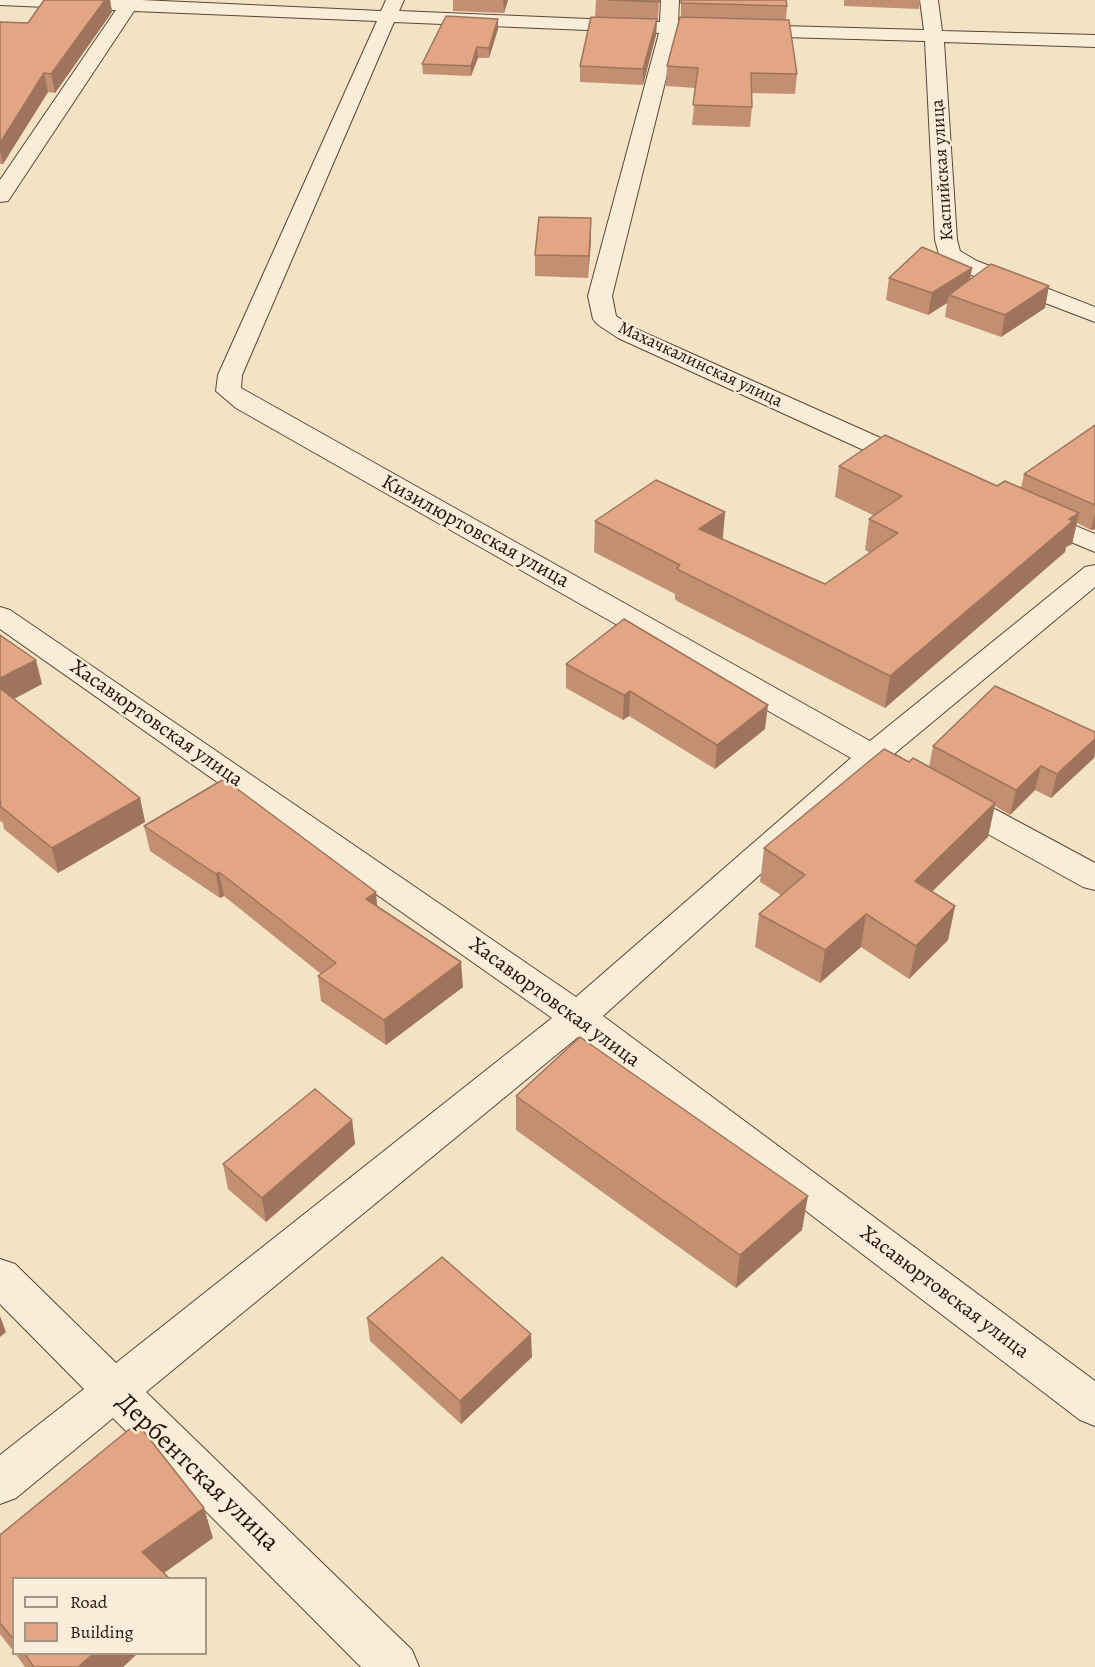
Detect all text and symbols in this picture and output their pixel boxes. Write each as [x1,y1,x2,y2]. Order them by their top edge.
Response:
street label: Каспийская улица [927,98,959,242]
street label: Махачкалинская улица [614,317,786,413]
street label: Кизилюртовская улица [377,470,573,594]
street label: Хасавюртовская улица [65,655,247,793]
street label: Хасавюртовская улица [464,932,644,1074]
street label: Хасавюртовская улица [854,1221,1034,1365]
street label: Дербентская улица [109,1387,285,1559]
legend [12,1577,207,1655]
text: Road [70,1590,107,1614]
text: Building [70,1620,134,1644]

